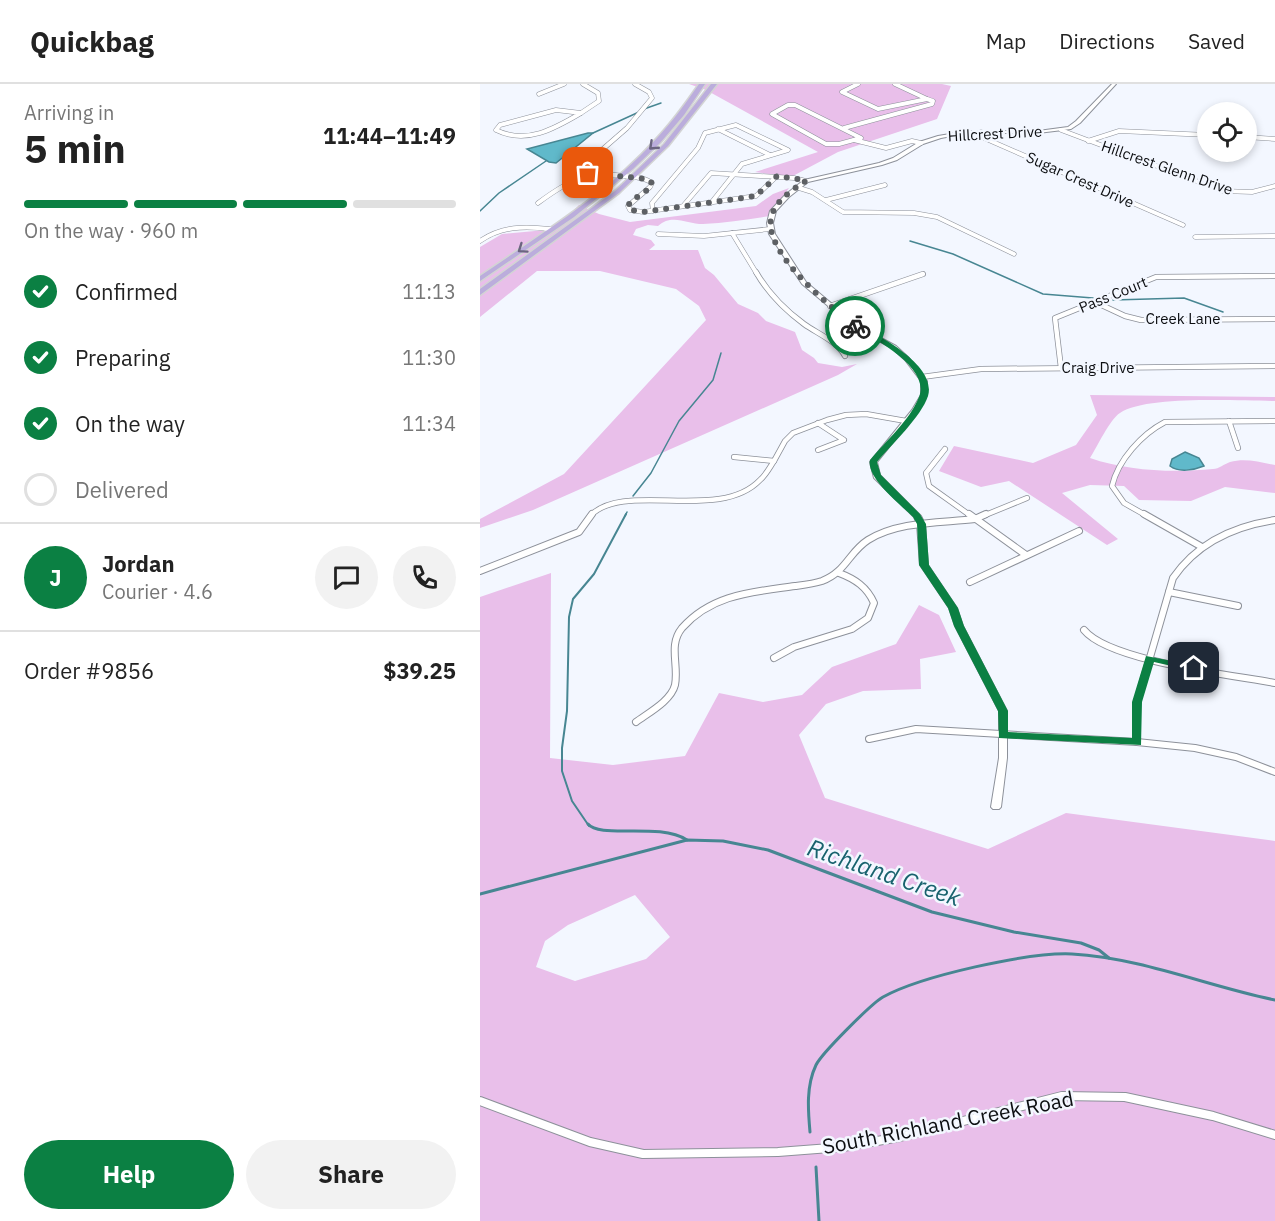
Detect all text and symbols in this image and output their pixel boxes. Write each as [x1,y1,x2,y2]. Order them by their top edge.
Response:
text: Quickbag [30,23,154,60]
text: Map [986,27,1026,55]
text: Directions [1059,27,1155,55]
text: Saved [1188,27,1245,55]
text: Arriving in [24,99,114,126]
map controls [1197,102,1257,162]
button: locate [1197,102,1257,162]
text: 11:44–11:49 [323,121,456,150]
street label: Hillcrest Drive [947,122,1043,145]
text: 5 min [24,123,126,174]
street label: Hillcrest Glenn Drive [1099,136,1235,199]
one-way arrow [649,138,660,149]
pin [562,147,613,198]
street label: Sugar Crest Drive [1023,147,1137,212]
icon: bag [571,156,604,189]
text: On the way · 960 m [24,217,198,244]
one-way arrow [517,242,528,253]
street label: Pass Court [1076,272,1150,317]
icon: check [24,275,57,308]
text: Confirmed [75,277,178,306]
text: 11:13 [402,278,456,305]
courier [825,296,885,356]
street label: Creek Lane [1146,309,1220,328]
icon: bike [839,310,872,343]
icon: check [24,341,57,374]
text: Preparing [75,343,170,372]
text: 11:30 [402,344,456,371]
street label: Craig Drive [1062,358,1134,377]
icon: check [24,407,57,440]
text: On the way [75,409,185,438]
text: 11:34 [402,410,456,437]
text: Delivered [75,475,169,504]
button: chat [315,546,378,609]
button: phone [393,546,456,609]
text: Jordan [102,549,175,578]
text: J [49,563,62,592]
text: Courier · 4.6 [102,578,213,605]
pin [1168,642,1219,693]
icon: home [1177,651,1210,684]
text: Order #9856 [24,656,154,685]
text: $39.25 [383,656,456,685]
water label: Richland Creek [803,831,966,913]
street label: South Richland Creek Road [820,1084,1076,1160]
button: Help [24,1140,234,1209]
button: Share [246,1140,456,1209]

